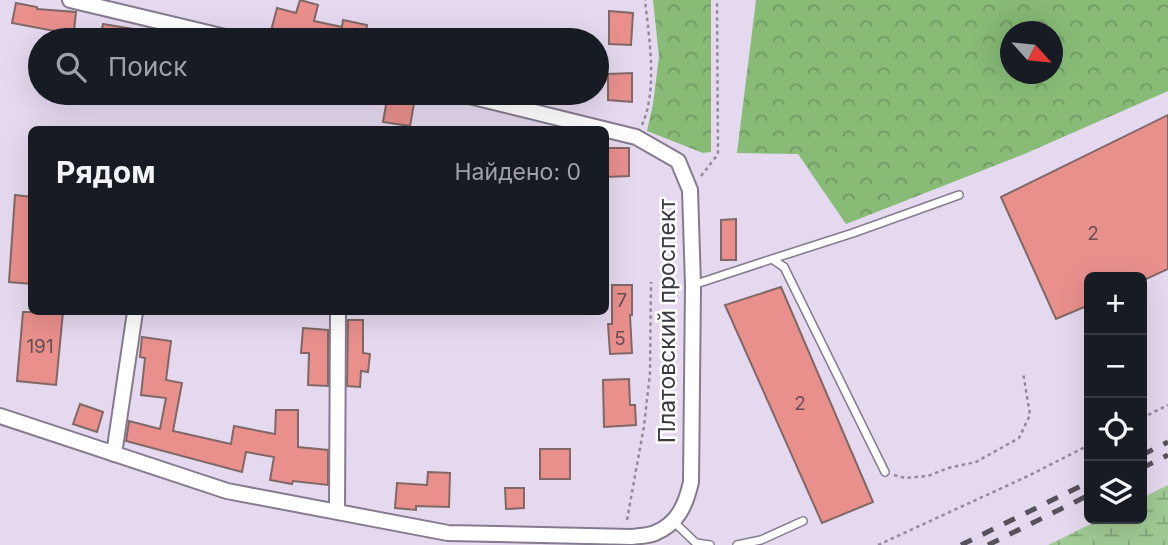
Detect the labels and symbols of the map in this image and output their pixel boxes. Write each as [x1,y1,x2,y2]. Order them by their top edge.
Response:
north arrow [1000,21,1063,84]
street label: Платовский проспект [653,199,681,443]
house number: 2 [1087,222,1099,245]
house number: 7 [617,289,627,312]
house number: 5 [614,327,626,350]
house number: 191 [26,335,54,358]
house number: 2 [794,392,806,415]

